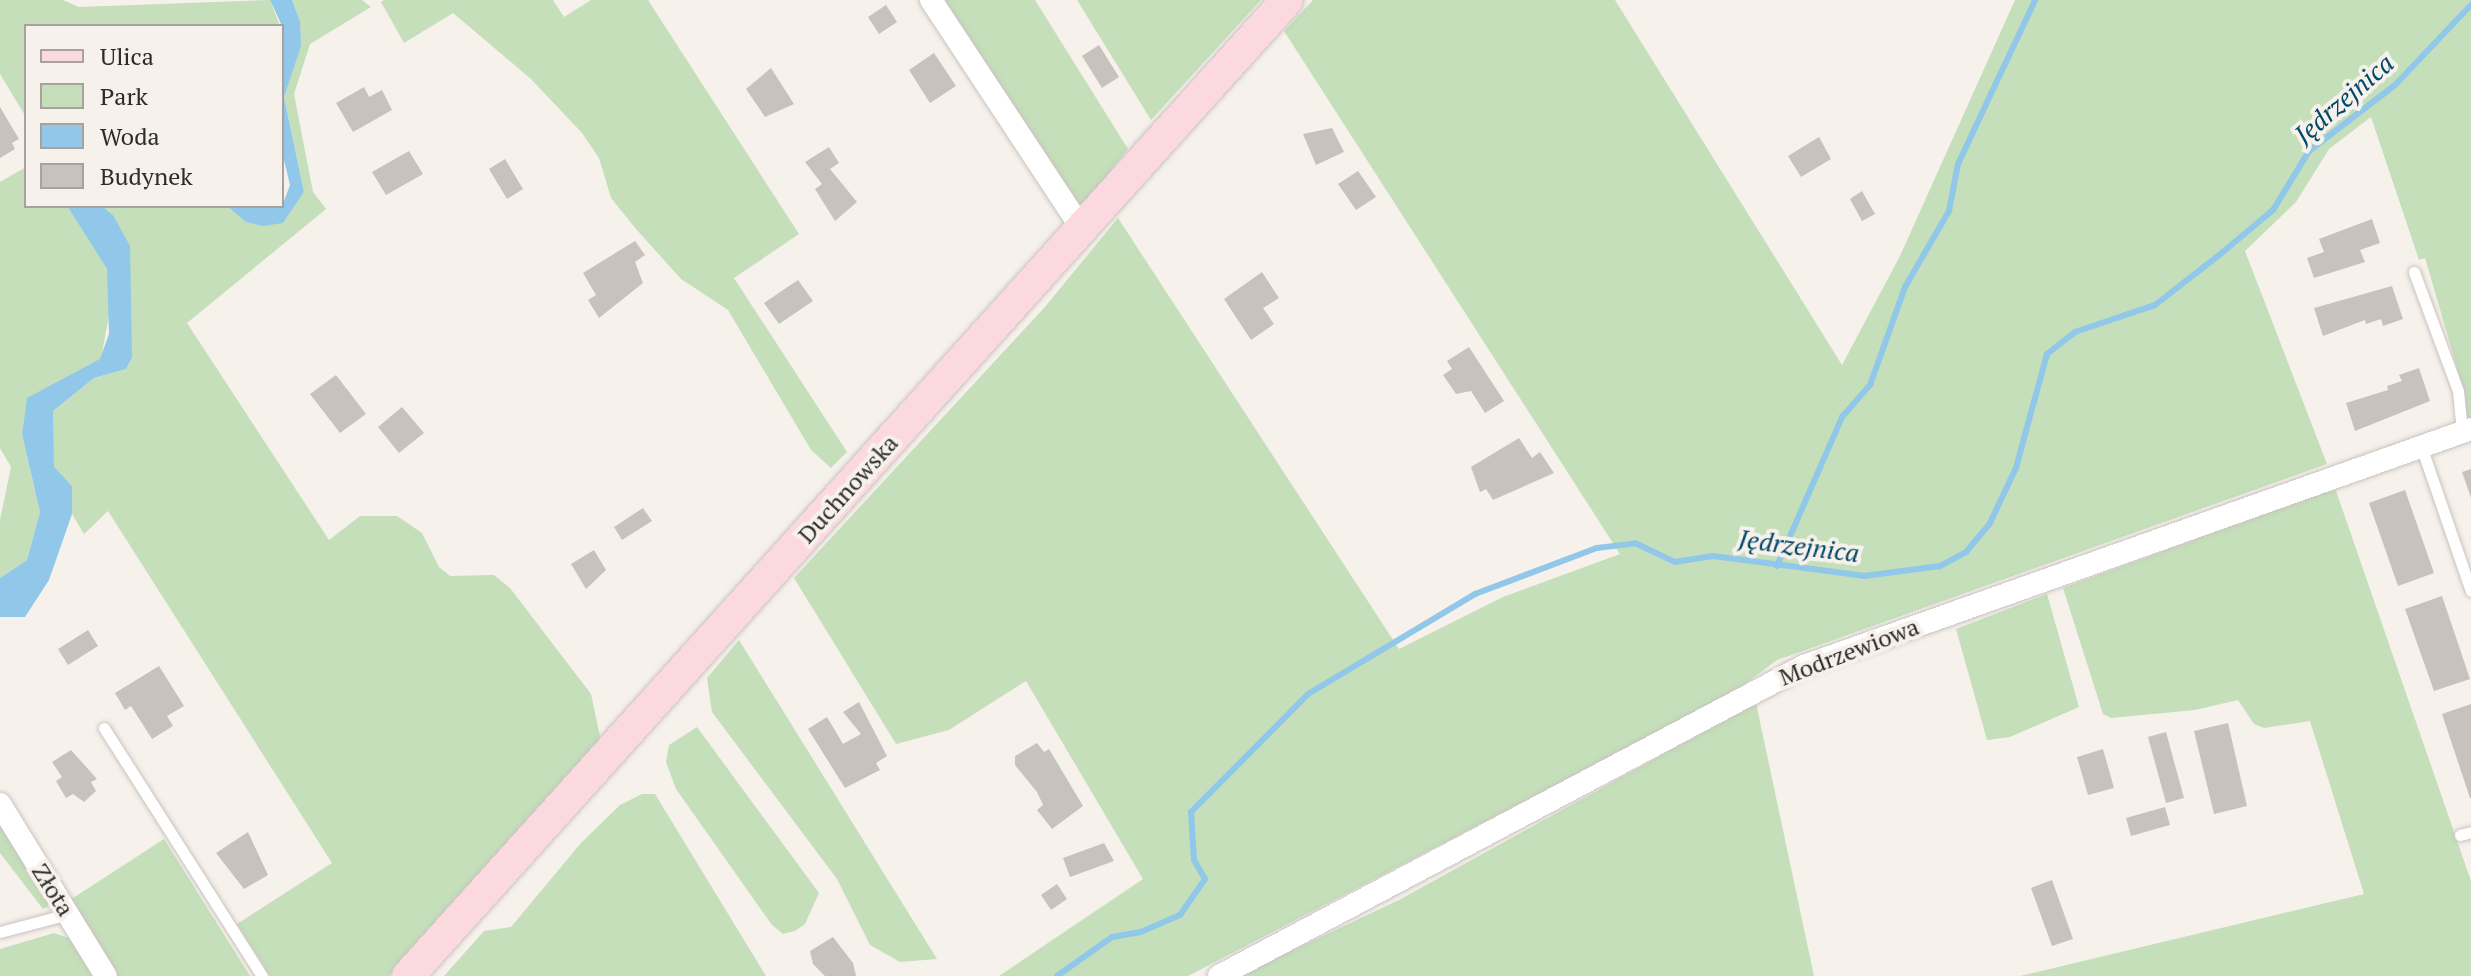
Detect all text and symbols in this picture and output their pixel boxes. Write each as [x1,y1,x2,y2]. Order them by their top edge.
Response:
legend [24,24,284,208]
text: Ulica [100,40,154,72]
water label: Jędrzejnica [2288,47,2400,151]
text: Park [100,80,148,112]
text: Woda [100,120,160,152]
text: Budynek [100,160,193,192]
street label: Duchnowska [792,429,904,549]
water label: Jędrzejnica [1737,523,1861,569]
street label: Modrzewiowa [1775,612,1923,692]
street label: Złota [26,858,80,922]

